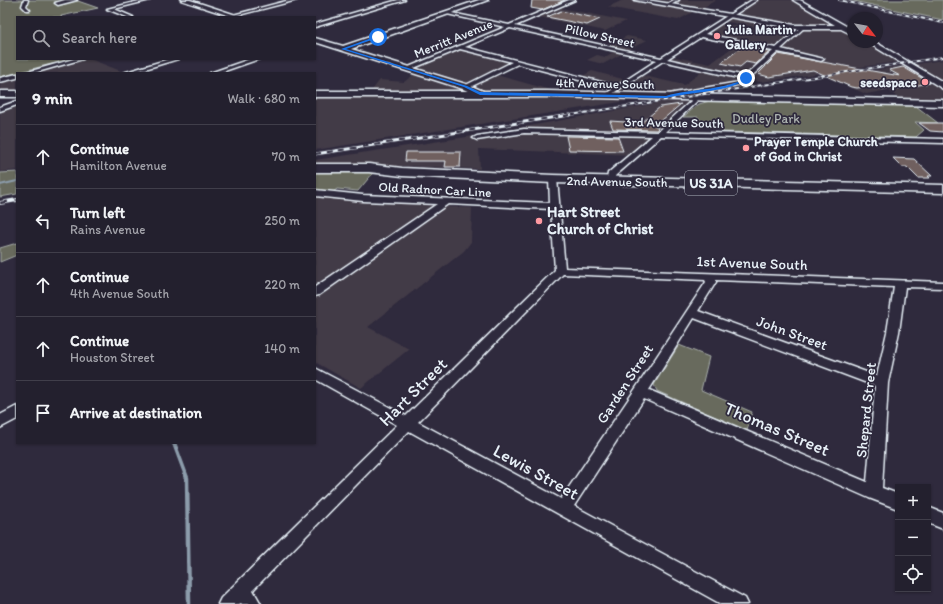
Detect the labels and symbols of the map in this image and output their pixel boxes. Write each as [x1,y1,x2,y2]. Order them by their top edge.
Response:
north arrow [847,12,883,48]
street label: Merritt Avenue [412,16,495,61]
street label: Pillow Street [564,20,636,51]
place label: Julia Martin Gallery [724,22,794,53]
route start [369,28,387,46]
marker: Julia Martin Gallery [712,31,722,41]
route end [737,69,755,87]
street label: 4th Avenue South [555,75,655,92]
place label: seedspace [860,75,917,91]
marker: seedspace [920,77,930,87]
park label: Dudley Park [732,111,800,126]
street label: 3rd Avenue South [624,114,724,131]
place label: Prayer Temple Church of God in Christ [754,134,879,164]
marker: Prayer Temple Church of God in Christ [741,143,751,153]
road number: US 31A [685,171,737,195]
street label: 2nd Avenue South [566,173,668,190]
street label: Old Radnor Car Line [378,179,492,200]
place label: Hart Street Church of Christ [547,203,654,238]
marker: Hart Street Church of Christ [534,216,544,226]
street label: 1st Avenue South [696,252,808,274]
street label: John Street [754,312,830,354]
street label: Garden Street [593,341,657,427]
street label: Hart Street [374,353,452,431]
street label: Shepard Street [852,361,880,459]
street label: Thomas Street [721,397,833,461]
street label: Lewis Street [489,439,583,505]

